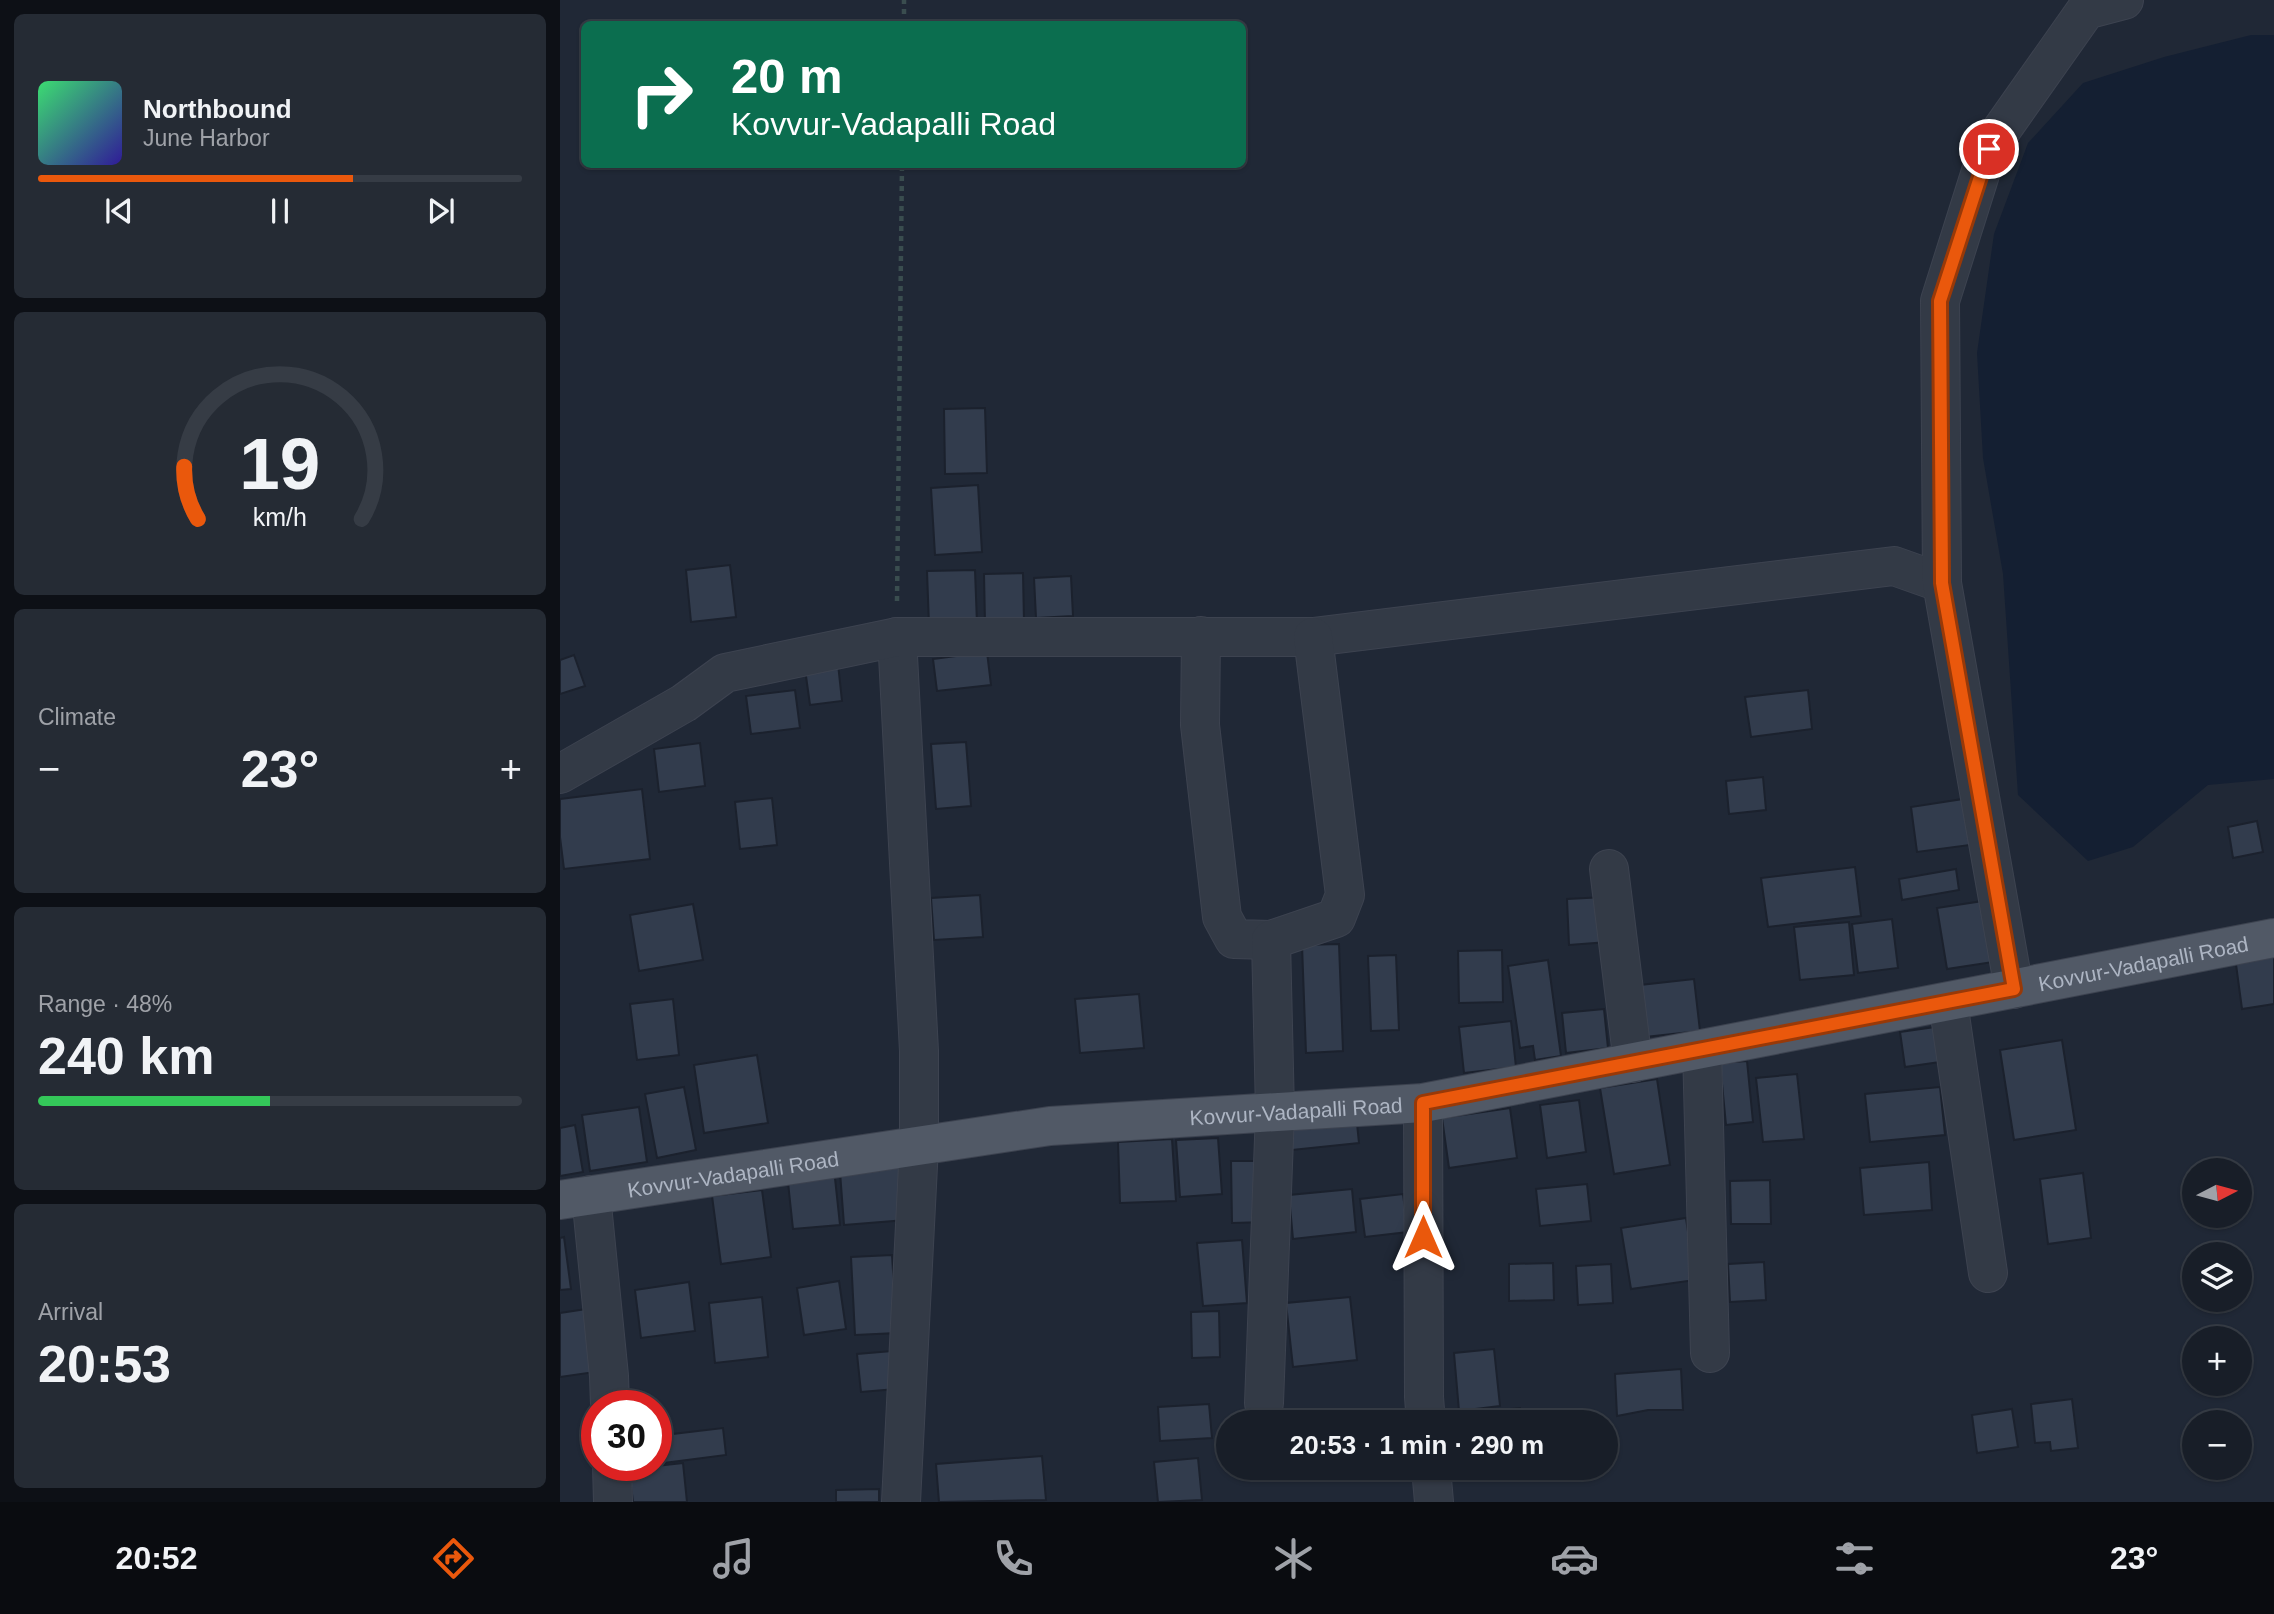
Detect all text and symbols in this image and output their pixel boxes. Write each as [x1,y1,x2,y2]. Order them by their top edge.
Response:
icon: right [616,49,707,140]
text: 20 m [731,49,843,103]
text: Northbound [143,94,292,124]
text: Kovvur-Vadapalli Road [731,106,1056,142]
pin [1959,119,2019,179]
text: June Harbor [143,125,270,151]
icon: arrive [1970,130,2008,168]
icon: previous [100,192,138,230]
icon: pause [261,192,299,230]
icon: next [422,192,460,230]
text: 19 [240,424,320,505]
text: km/h [253,503,307,531]
text: Climate [38,704,116,730]
text: 23° [241,740,319,798]
text: − [38,748,60,790]
text: + [500,748,522,790]
street label: Kovvur-Vadapalli Road [2036,932,2250,995]
text: Range · 48% [38,991,172,1017]
text: 240 km [38,1027,214,1085]
street label: Kovvur-Vadapalli Road [1189,1093,1403,1129]
street label: Kovvur-Vadapalli Road [626,1147,840,1201]
north arrow [2182,1158,2252,1228]
map controls [2182,1158,2252,1480]
position arrow [1386,1200,1460,1274]
button: layers [2182,1242,2252,1312]
text: Arrival [38,1299,103,1325]
button: + [2182,1326,2252,1396]
text: 20:53 [38,1335,171,1393]
speed limit sign: 30 [581,1390,672,1481]
button: − [2182,1410,2252,1480]
text: 20:53 · 1 min · 290 m [1290,1430,1544,1460]
icon: directions [429,1534,478,1583]
icon: music [709,1534,758,1583]
icon: phone [989,1534,1038,1583]
icon: climate [1269,1534,1318,1583]
icon: car [1550,1534,1599,1583]
icon: filters [1830,1534,1879,1583]
text: 20:52 [116,1540,197,1576]
text: 23° [2110,1540,2158,1576]

